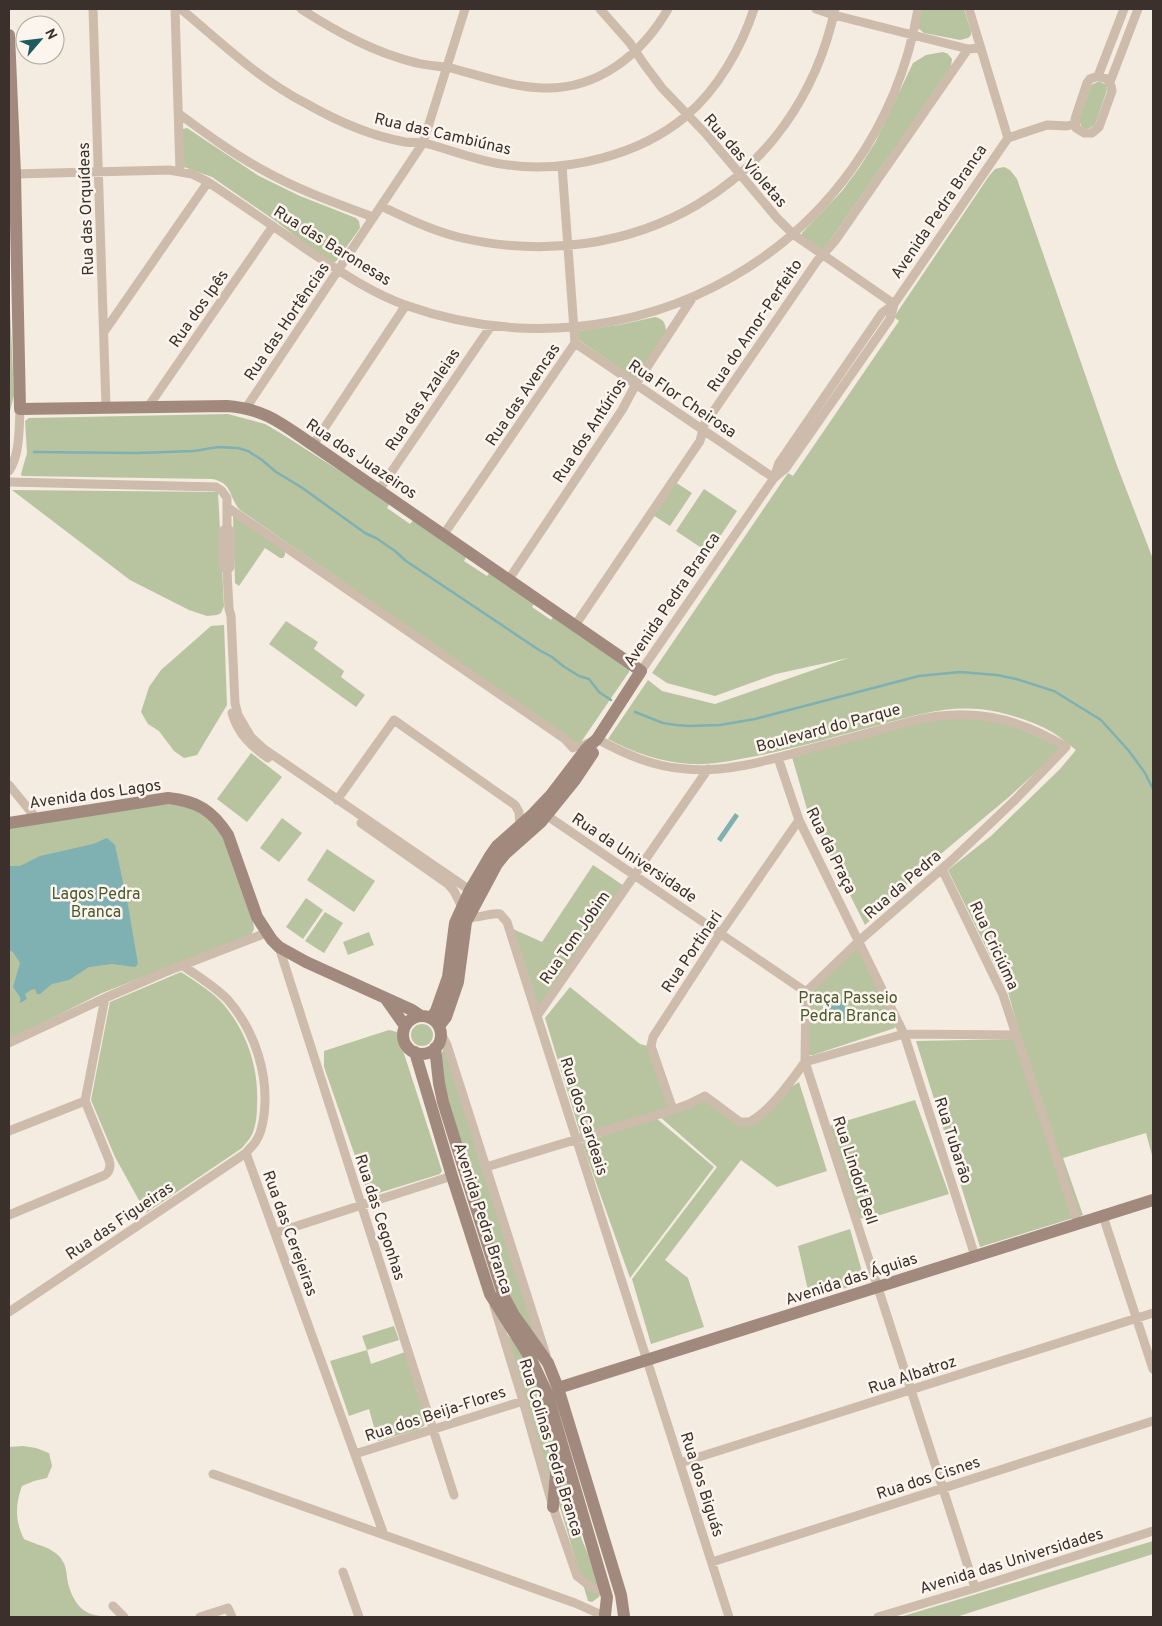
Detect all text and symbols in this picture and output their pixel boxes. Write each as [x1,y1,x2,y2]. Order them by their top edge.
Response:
north arrow [15,15,65,65]
text: N [40,26,60,43]
street label: Rua das Cambiúnas [372,109,513,160]
street label: Rua das Violetas [698,110,791,212]
street label: Avenida Pedra Branca [887,141,992,283]
street label: Rua das Orquídeas [75,142,99,276]
street label: Rua das Baronesas [269,202,395,291]
street label: Rua do Amor-Perfeito [704,256,808,396]
street label: Rua das Hortências [241,259,335,385]
street label: Rua dos Ipês [165,266,234,352]
street label: Rua das Avencas [482,340,565,450]
street label: Rua das Azaleias [382,345,465,455]
street label: Rua Flor Cheirosa [624,356,740,443]
street label: Rua dos Antúrios [549,375,632,487]
street label: Rua dos Juazeiros [302,415,420,504]
street label: Avenida Pedra Branca [620,529,725,671]
street label: Boulevard do Parque [754,700,903,758]
street label: Avenida dos Lagos [28,776,163,814]
street label: Rua da Praça [801,804,860,897]
street label: Rua da Universidade [567,809,700,908]
street label: Rua da Pedra [861,847,946,924]
park label: Lagos Pedra Branca [52,885,140,923]
street label: Rua Tom Jobim [536,888,615,989]
street label: Rua Criciúma [964,898,1022,993]
street label: Rua Portinari [658,907,727,997]
park label: Praça Passeio Pedra Branca [798,989,898,1027]
street label: Rua dos Cardeais [555,1055,612,1178]
street label: Rua Tubarão [929,1095,976,1186]
street label: Rua Lindolf Bell [827,1114,881,1227]
street label: Avenida Pedra Branca [448,1140,516,1297]
street label: Rua das Cegonhas [349,1152,409,1283]
street label: Rua das Cerejeiras [257,1168,321,1299]
street label: Rua das Figueiras [62,1178,178,1265]
street label: Avenida das Águias [782,1247,920,1311]
street label: Rua Albatroz [866,1352,959,1400]
street label: Rua Colinas Pedra Branca [514,1356,587,1539]
street label: Rua dos Beija-Flores [363,1383,509,1447]
street label: Rua dos Biguás [675,1430,727,1540]
street label: Rua dos Cisnes [874,1453,983,1505]
street label: Avenida das Universidades [917,1524,1106,1599]

